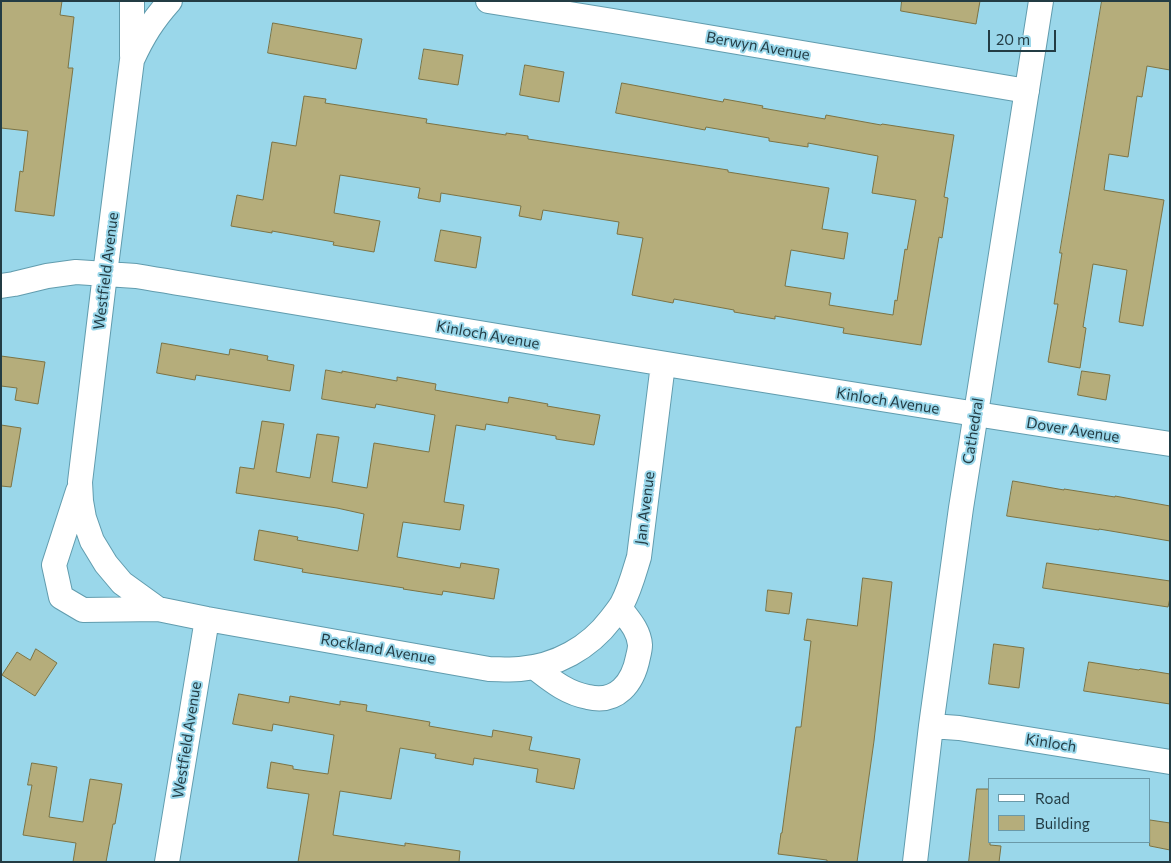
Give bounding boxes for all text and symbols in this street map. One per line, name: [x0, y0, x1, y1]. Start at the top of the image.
scale bar: [991, 20, 1058, 52]
street label: Berwyn Avenue: [705, 28, 811, 64]
text: 20 m: [996, 30, 1030, 48]
street label: Westfield Avenue: [90, 211, 122, 331]
street label: Kinloch Avenue: [435, 317, 541, 353]
street label: Kinloch Avenue: [835, 384, 941, 418]
street label: Cathedral: [959, 397, 987, 465]
street label: Dover Avenue: [1025, 414, 1121, 446]
street label: Jan Avenue: [632, 470, 658, 546]
street label: Rockland Avenue: [319, 630, 437, 668]
street label: Westfield Avenue: [169, 680, 205, 800]
street label: Kinloch: [1024, 730, 1078, 756]
legend: [988, 778, 1151, 843]
text: Road: [1035, 789, 1070, 807]
text: Building: [1035, 814, 1090, 832]

